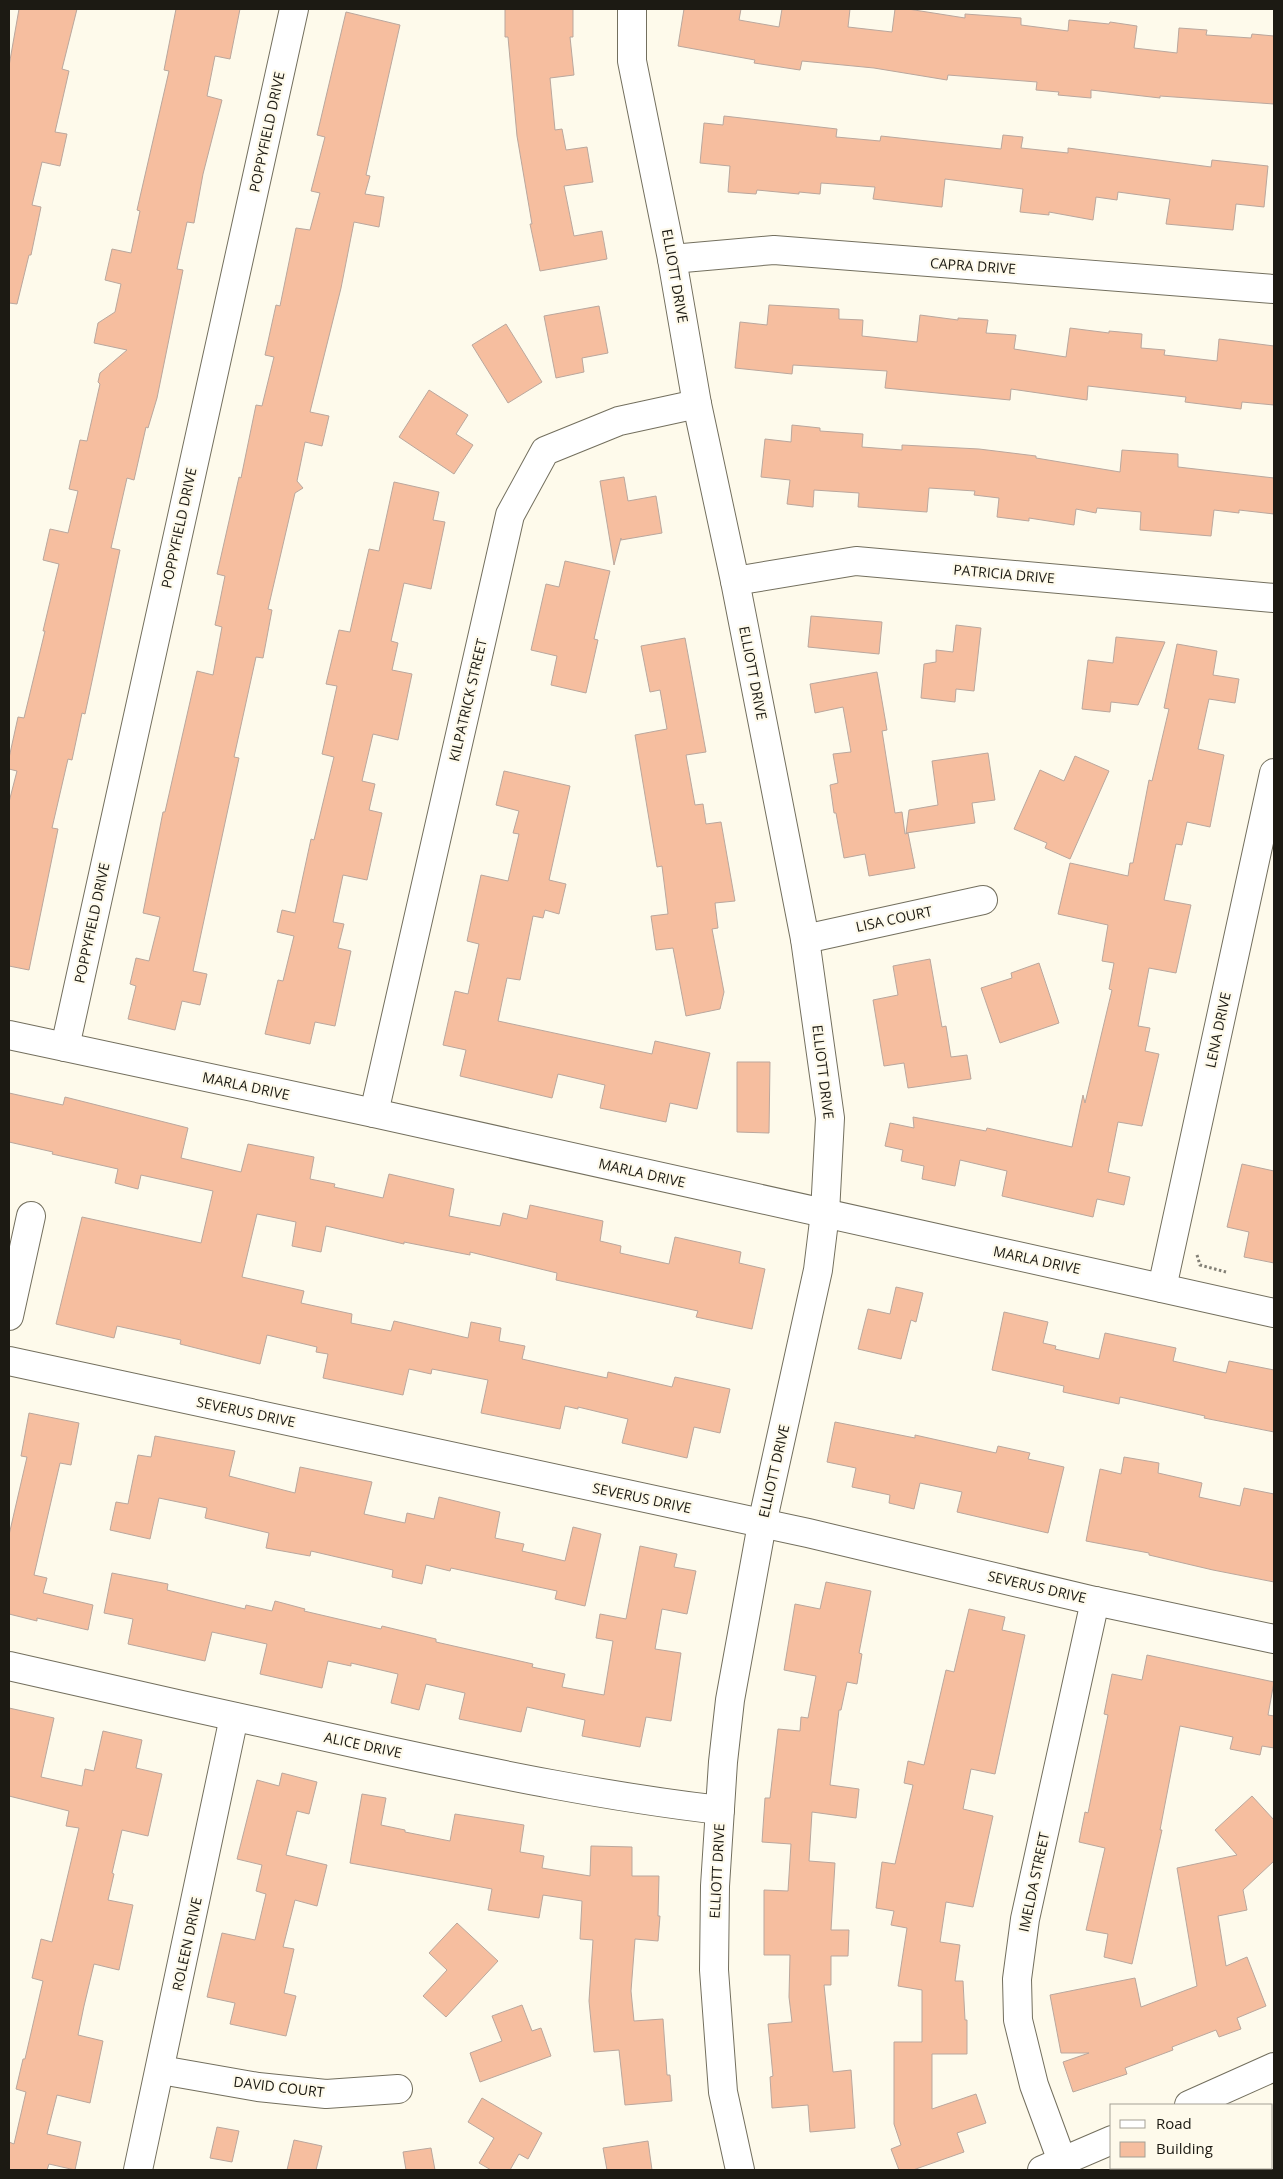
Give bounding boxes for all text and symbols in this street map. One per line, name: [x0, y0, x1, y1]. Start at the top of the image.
street label: POPPYFIELD DRIVE: [244, 70, 289, 194]
street label: ELLIOTT DRIVE: [658, 227, 693, 324]
street label: CAPRA DRIVE: [929, 253, 1017, 278]
street label: POPPYFIELD DRIVE: [156, 466, 201, 590]
street label: PATRICIA DRIVE: [953, 560, 1055, 587]
street label: ELLIOTT DRIVE: [735, 624, 772, 721]
street label: KILPATRICK STREET: [444, 636, 491, 763]
street label: POPPYFIELD DRIVE: [69, 861, 114, 985]
street label: LISA COURT: [854, 901, 934, 936]
street label: LENA DRIVE: [1200, 990, 1235, 1070]
street label: ELLIOTT DRIVE: [808, 1024, 839, 1120]
street label: MARLA DRIVE: [201, 1067, 291, 1104]
street label: MARLA DRIVE: [597, 1153, 687, 1192]
street label: MARLA DRIVE: [992, 1241, 1082, 1278]
street label: SEVERUS DRIVE: [195, 1392, 297, 1431]
street label: ELLIOTT DRIVE: [754, 1422, 793, 1519]
street label: SEVERUS DRIVE: [591, 1478, 693, 1517]
street label: SEVERUS DRIVE: [986, 1566, 1088, 1607]
street label: ALICE DRIVE: [322, 1727, 404, 1762]
street label: ELLIOTT DRIVE: [705, 1823, 728, 1919]
street label: IMELDA STREET: [1014, 1830, 1053, 1934]
street label: ROLEEN DRIVE: [167, 1895, 206, 1993]
street label: DAVID COURT: [233, 2072, 326, 2102]
legend: [1110, 2104, 1273, 2169]
text: Road: [1156, 2113, 1192, 2133]
text: Building: [1156, 2138, 1213, 2158]

